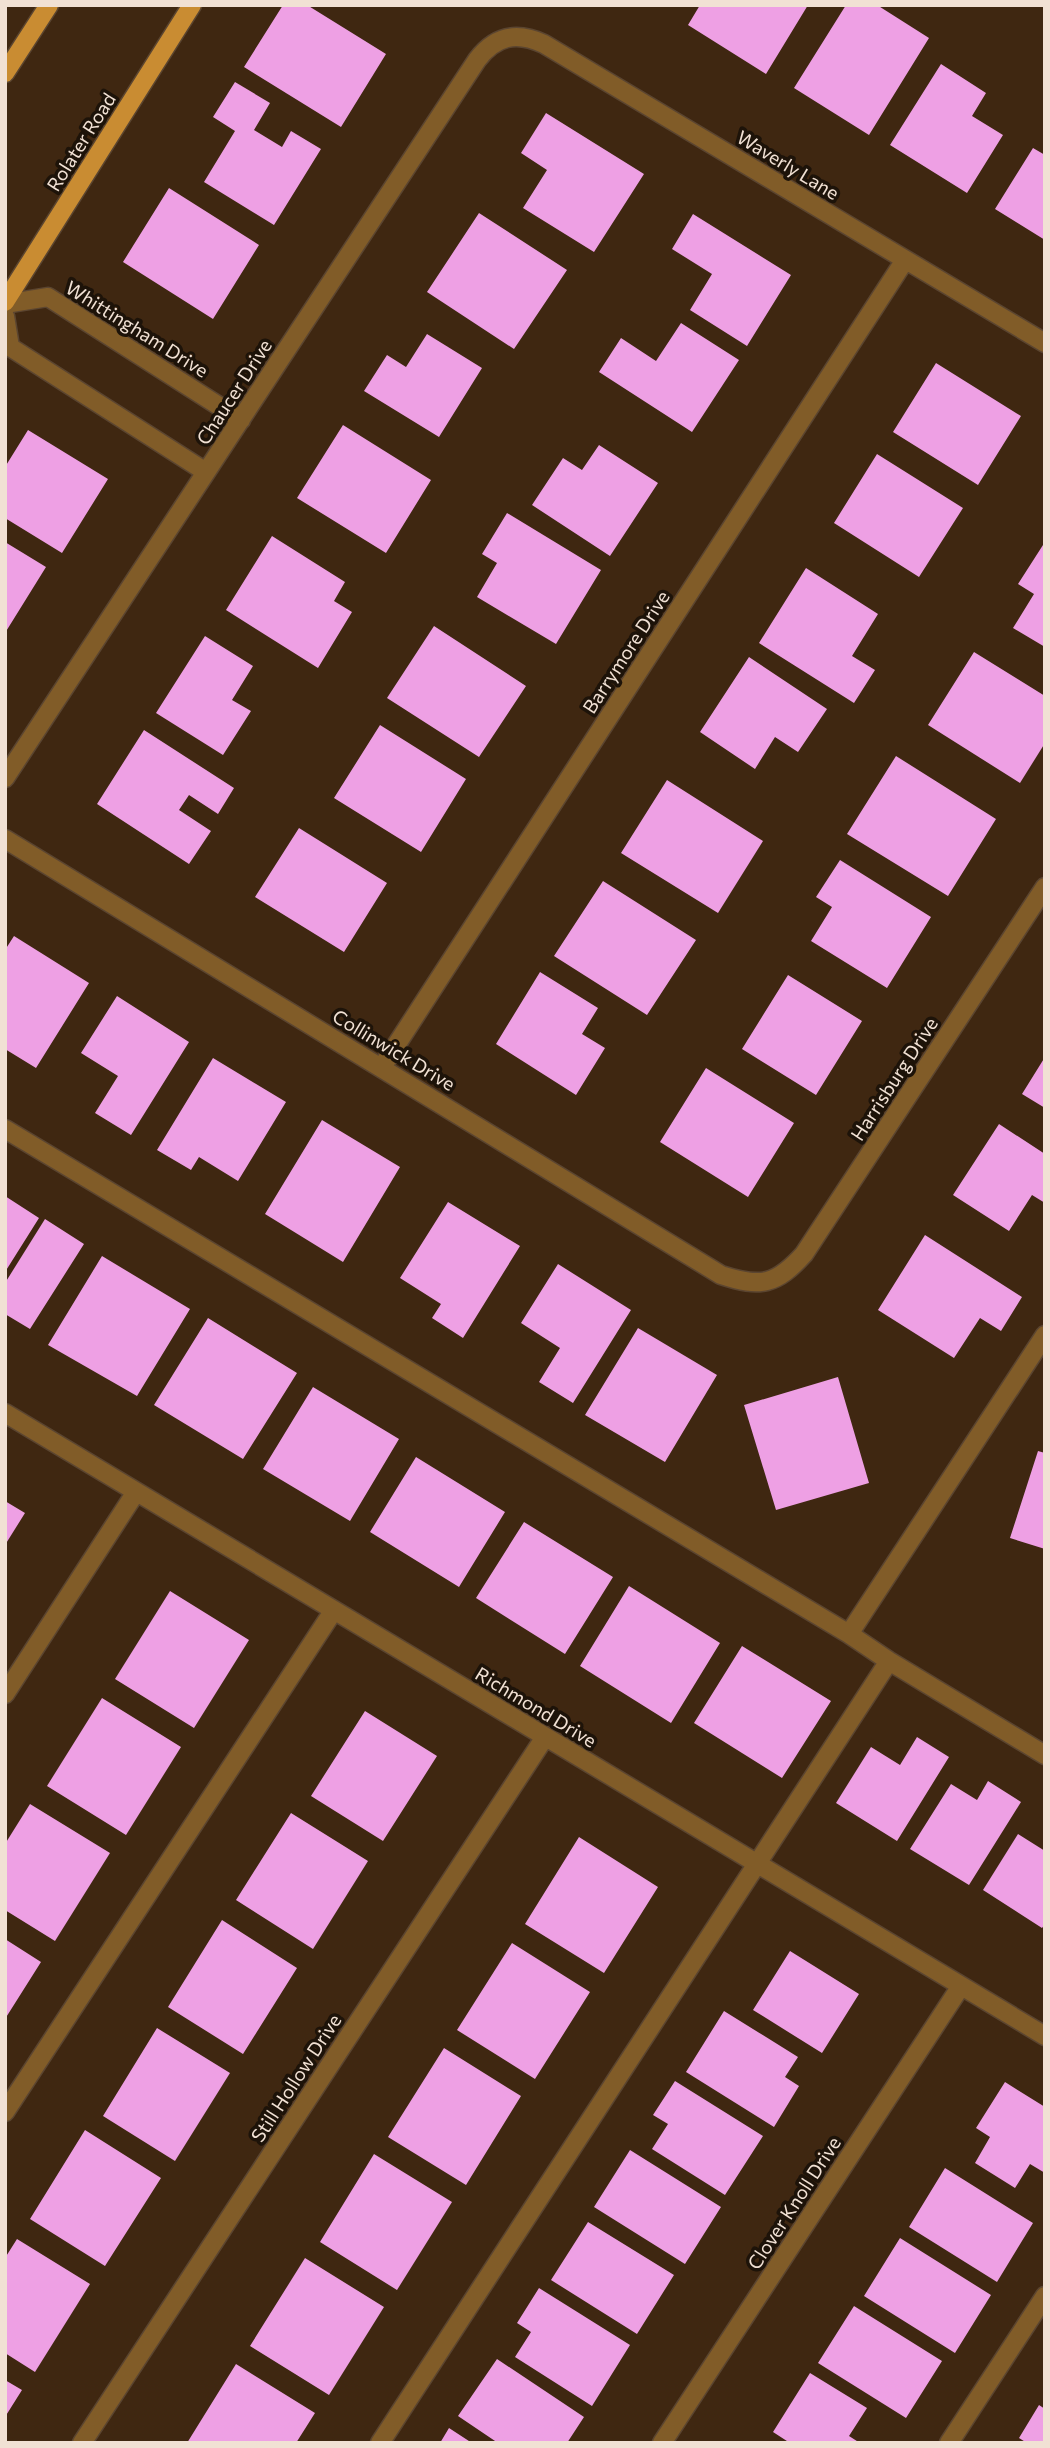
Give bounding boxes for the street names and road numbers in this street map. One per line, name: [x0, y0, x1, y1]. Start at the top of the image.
street label: Rolater Road: [41, 88, 120, 195]
street label: Waverly Lane: [733, 125, 844, 204]
street label: Whittingham Drive: [62, 275, 213, 382]
street label: Chaucer Drive: [191, 335, 276, 449]
street label: Barrymore Drive: [577, 586, 674, 718]
street label: Collinwick Drive: [329, 1004, 460, 1095]
street label: Harrisburg Drive: [845, 1013, 942, 1145]
street label: Richmond Drive: [472, 1661, 601, 1752]
street label: Still Hollow Drive: [246, 2009, 346, 2146]
street label: Clover Knoll Drive: [742, 2132, 845, 2273]

